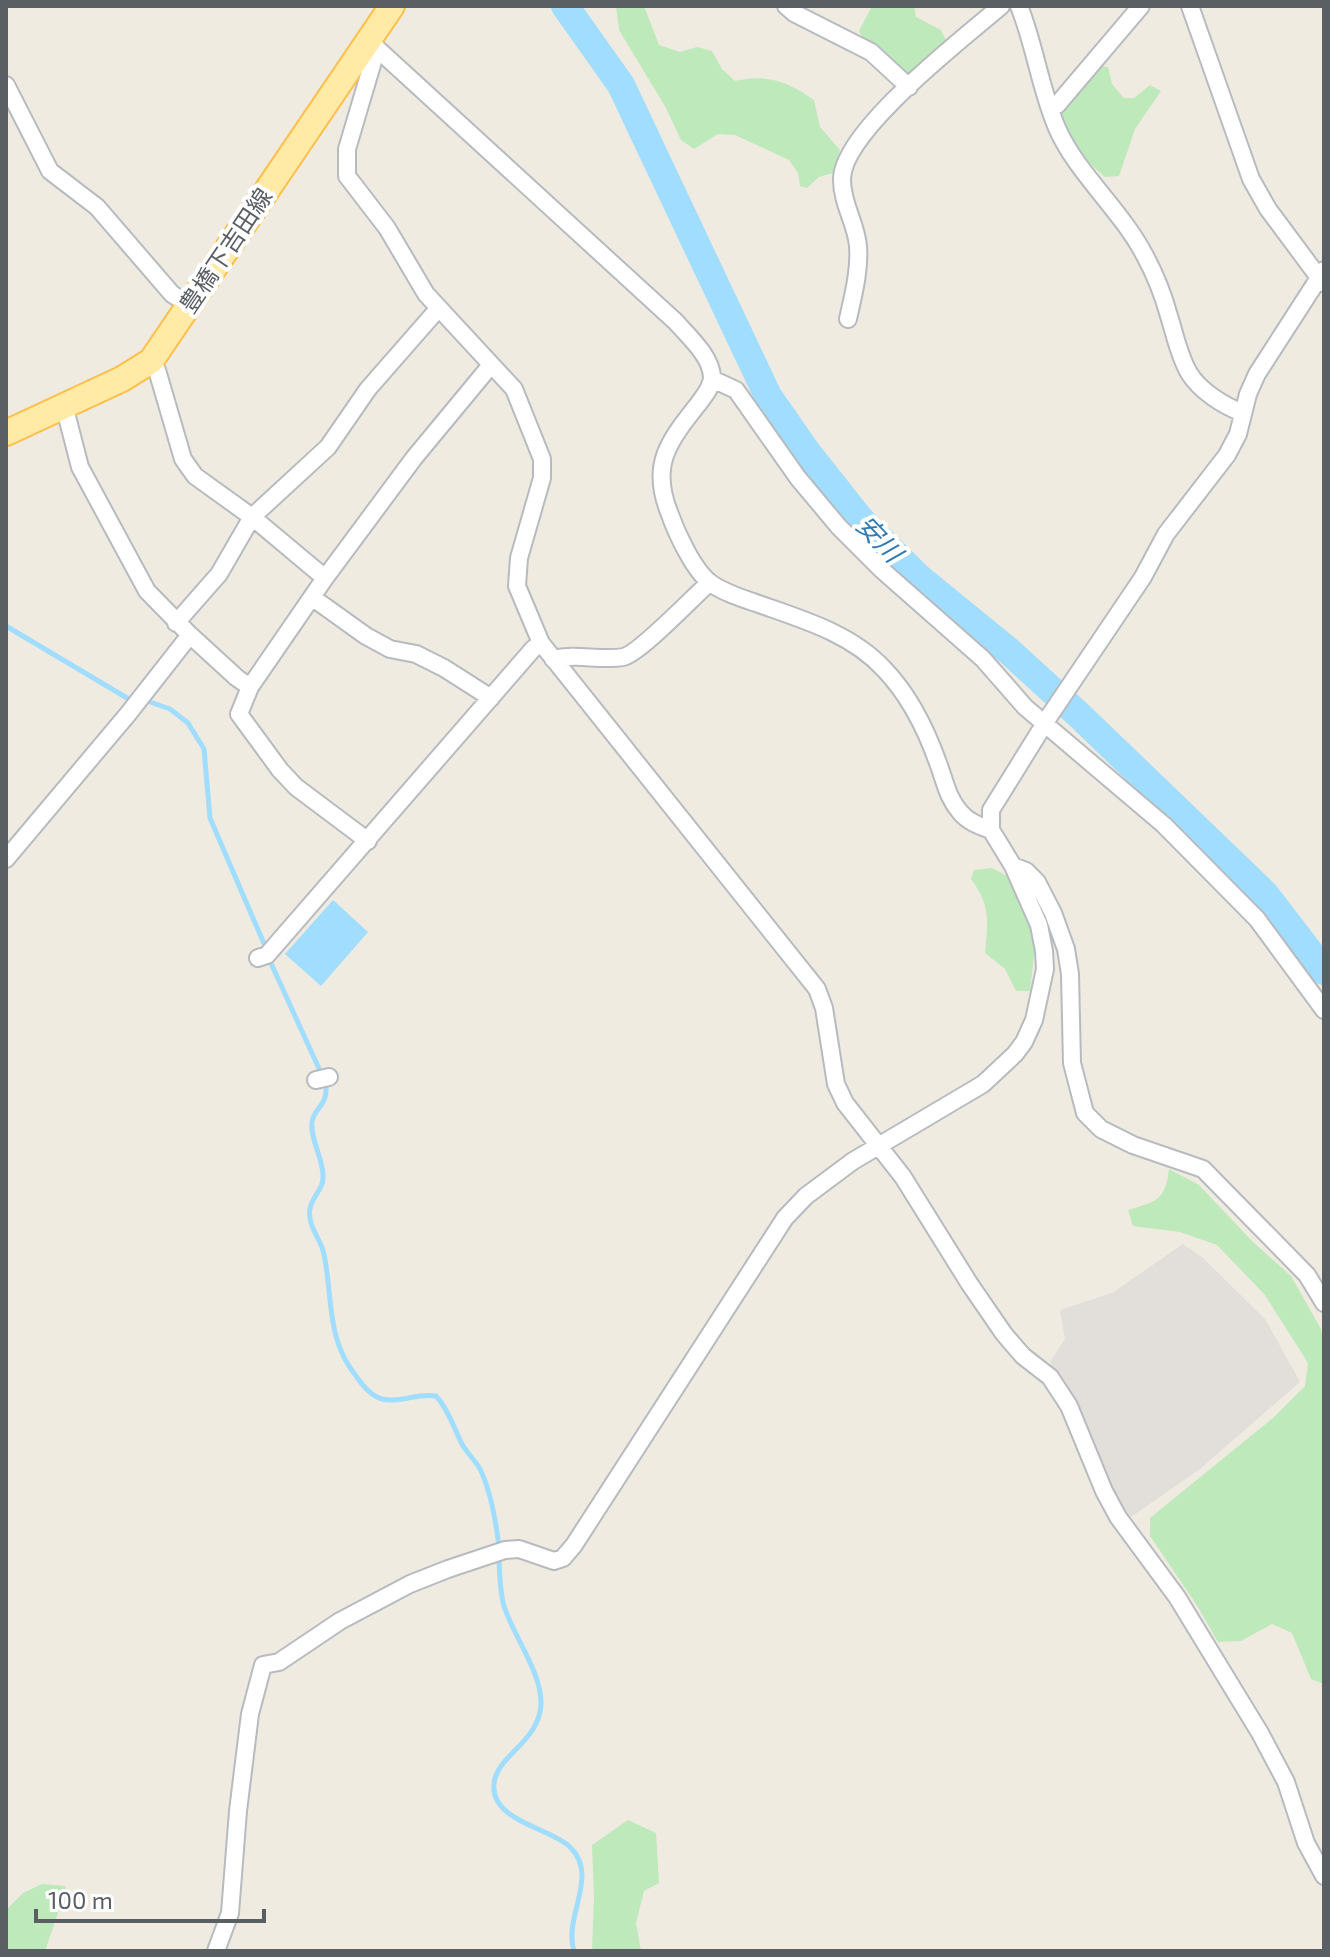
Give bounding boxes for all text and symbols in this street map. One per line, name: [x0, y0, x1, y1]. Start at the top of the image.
street label: 豊橋下吉田線: [173, 182, 277, 318]
water label: 安川: [851, 509, 911, 570]
scale bar: [36, 1873, 264, 1923]
text: 100 m: [48, 1885, 113, 1914]

